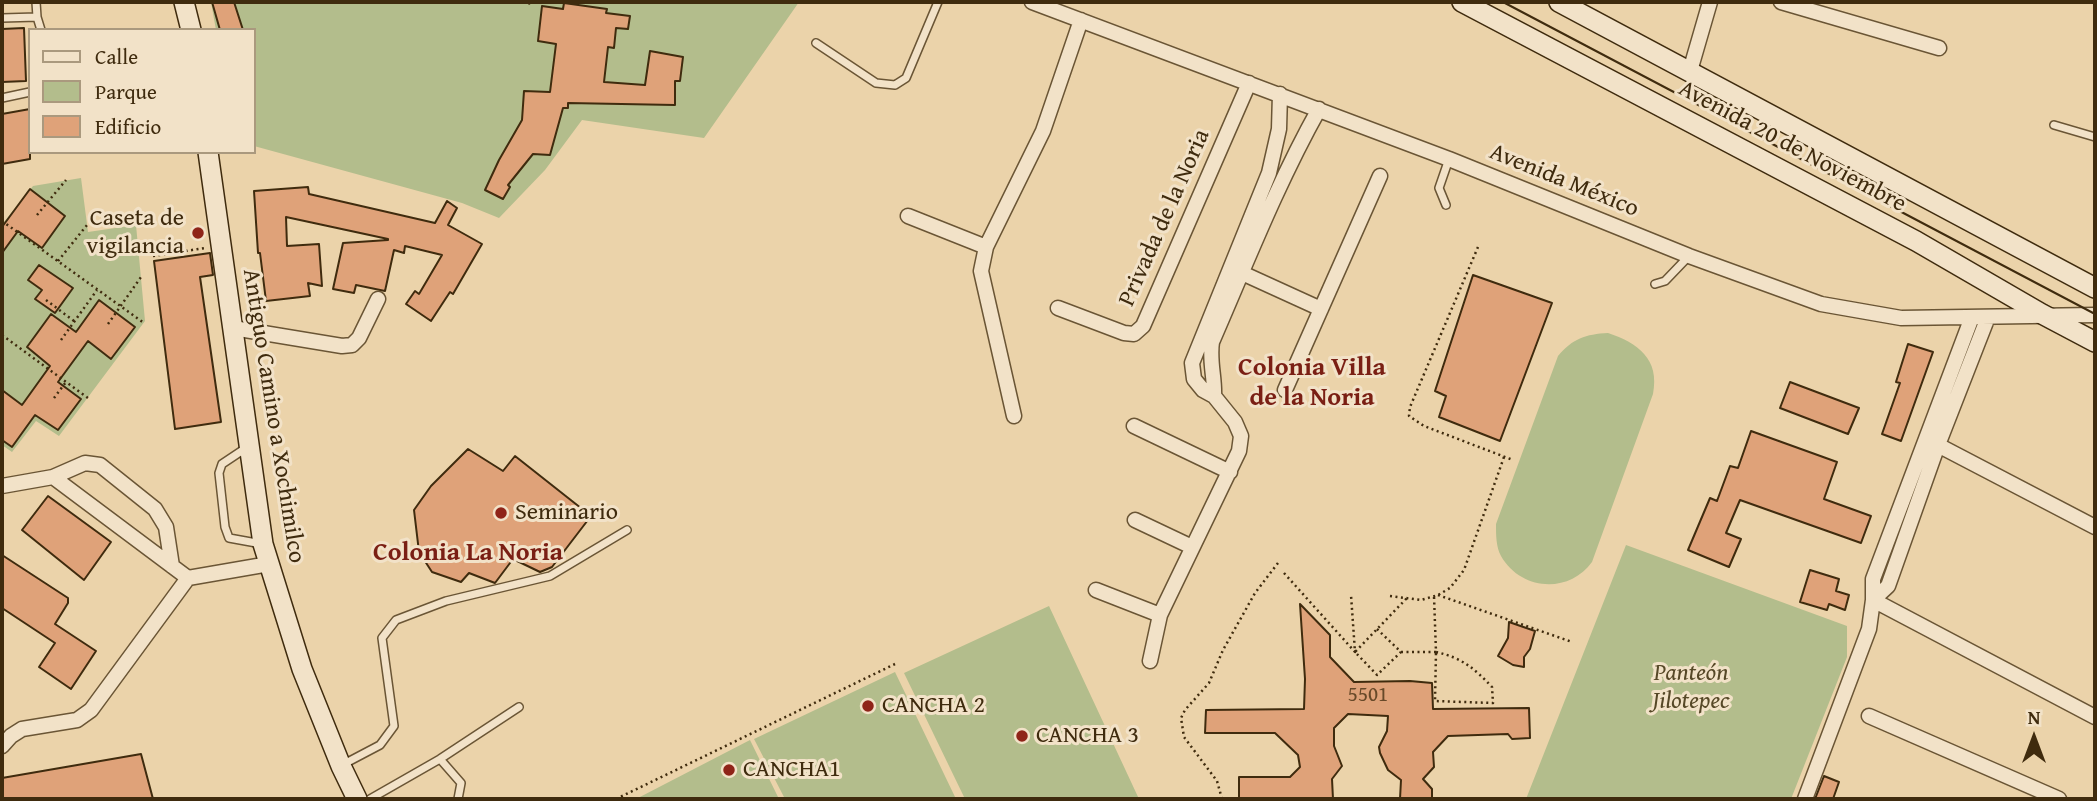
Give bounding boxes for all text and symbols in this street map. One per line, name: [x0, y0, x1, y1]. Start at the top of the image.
legend: [28, 28, 256, 154]
text: Calle: [95, 41, 138, 72]
street label: Avenida 20 de Noviembre: [1673, 75, 1911, 219]
text: Parque: [95, 76, 157, 107]
text: Edificio: [95, 111, 161, 142]
street label: Privada de la Noria: [1113, 125, 1217, 311]
street label: Avenida México: [1485, 138, 1643, 224]
place label: Caseta de vigilancia: [86, 205, 184, 261]
marker: Caseta de vigilancia: [190, 225, 206, 241]
street label: Antiguo Camino a Xochimilco: [235, 267, 311, 565]
district label: Colonia Villa de la Noria: [1238, 352, 1386, 414]
place label: Seminario: [515, 499, 618, 527]
marker: Seminario: [493, 505, 509, 521]
district label: Colonia La Noria: [373, 537, 563, 569]
park label: Panteón Jilotepec: [1652, 660, 1730, 716]
house number: 5501: [1348, 683, 1388, 709]
place label: CANCHA 2: [882, 692, 985, 720]
marker: CANCHA 2: [860, 698, 876, 714]
north arrow: [1999, 703, 2069, 773]
text: N: [2028, 703, 2040, 731]
place label: CANCHA 3: [1036, 722, 1139, 750]
marker: CANCHA 3: [1014, 728, 1030, 744]
place label: CANCHA1: [743, 756, 841, 784]
marker: CANCHA1: [721, 762, 737, 778]

